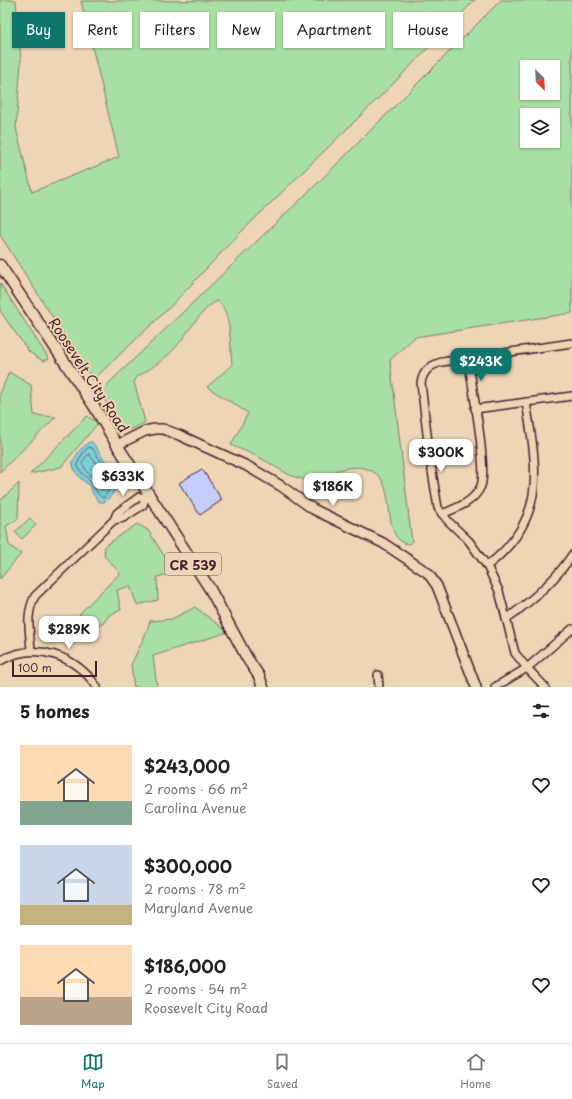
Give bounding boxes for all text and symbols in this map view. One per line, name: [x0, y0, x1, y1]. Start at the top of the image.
chip: Buy: [12, 12, 65, 48]
chip: Rent: [73, 12, 132, 48]
chip: Filters: [140, 12, 209, 48]
chip: New: [217, 12, 275, 48]
chip: Apartment: [283, 12, 385, 48]
chip: House: [393, 12, 463, 48]
north arrow: [520, 60, 560, 100]
map controls: [520, 60, 560, 148]
button: layers: [520, 108, 560, 148]
street label: Roosevelt City Road: [44, 313, 134, 437]
pin: $243K: [453, 348, 509, 382]
text: $243K: [459, 351, 503, 370]
pin: $300K: [413, 439, 469, 473]
text: $300K: [418, 442, 464, 461]
pin: $633K: [95, 463, 151, 497]
text: $633K: [101, 466, 145, 485]
pin: $186K: [305, 473, 361, 507]
text: $186K: [313, 476, 353, 495]
road number: CR 539: [165, 553, 221, 575]
pin: $289K: [41, 616, 97, 650]
text: $289K: [48, 619, 90, 638]
scale bar: [12, 659, 97, 678]
text: 100 m: [18, 659, 52, 676]
text: 5 homes: [20, 698, 90, 724]
icon: filters: [530, 700, 552, 722]
text: $243,000: [144, 753, 230, 779]
icon: home: [52, 761, 100, 809]
icon: heart: [530, 774, 552, 796]
text: 2 rooms · 66 m²: [144, 779, 248, 798]
text: Carolina Avenue: [144, 798, 246, 817]
text: $300,000: [144, 853, 232, 879]
icon: home: [52, 861, 100, 909]
icon: heart: [530, 874, 552, 896]
text: 2 rooms · 78 m²: [144, 879, 246, 898]
text: Maryland Avenue: [144, 898, 253, 917]
text: $186,000: [144, 953, 226, 979]
icon: home: [52, 961, 100, 1009]
icon: heart: [530, 974, 552, 996]
text: 2 rooms · 54 m²: [144, 979, 247, 998]
text: Roosevelt City Road: [144, 998, 268, 1017]
tab: Map: [81, 1051, 105, 1092]
tab: Saved: [267, 1051, 298, 1092]
tab: Home: [460, 1051, 491, 1092]

